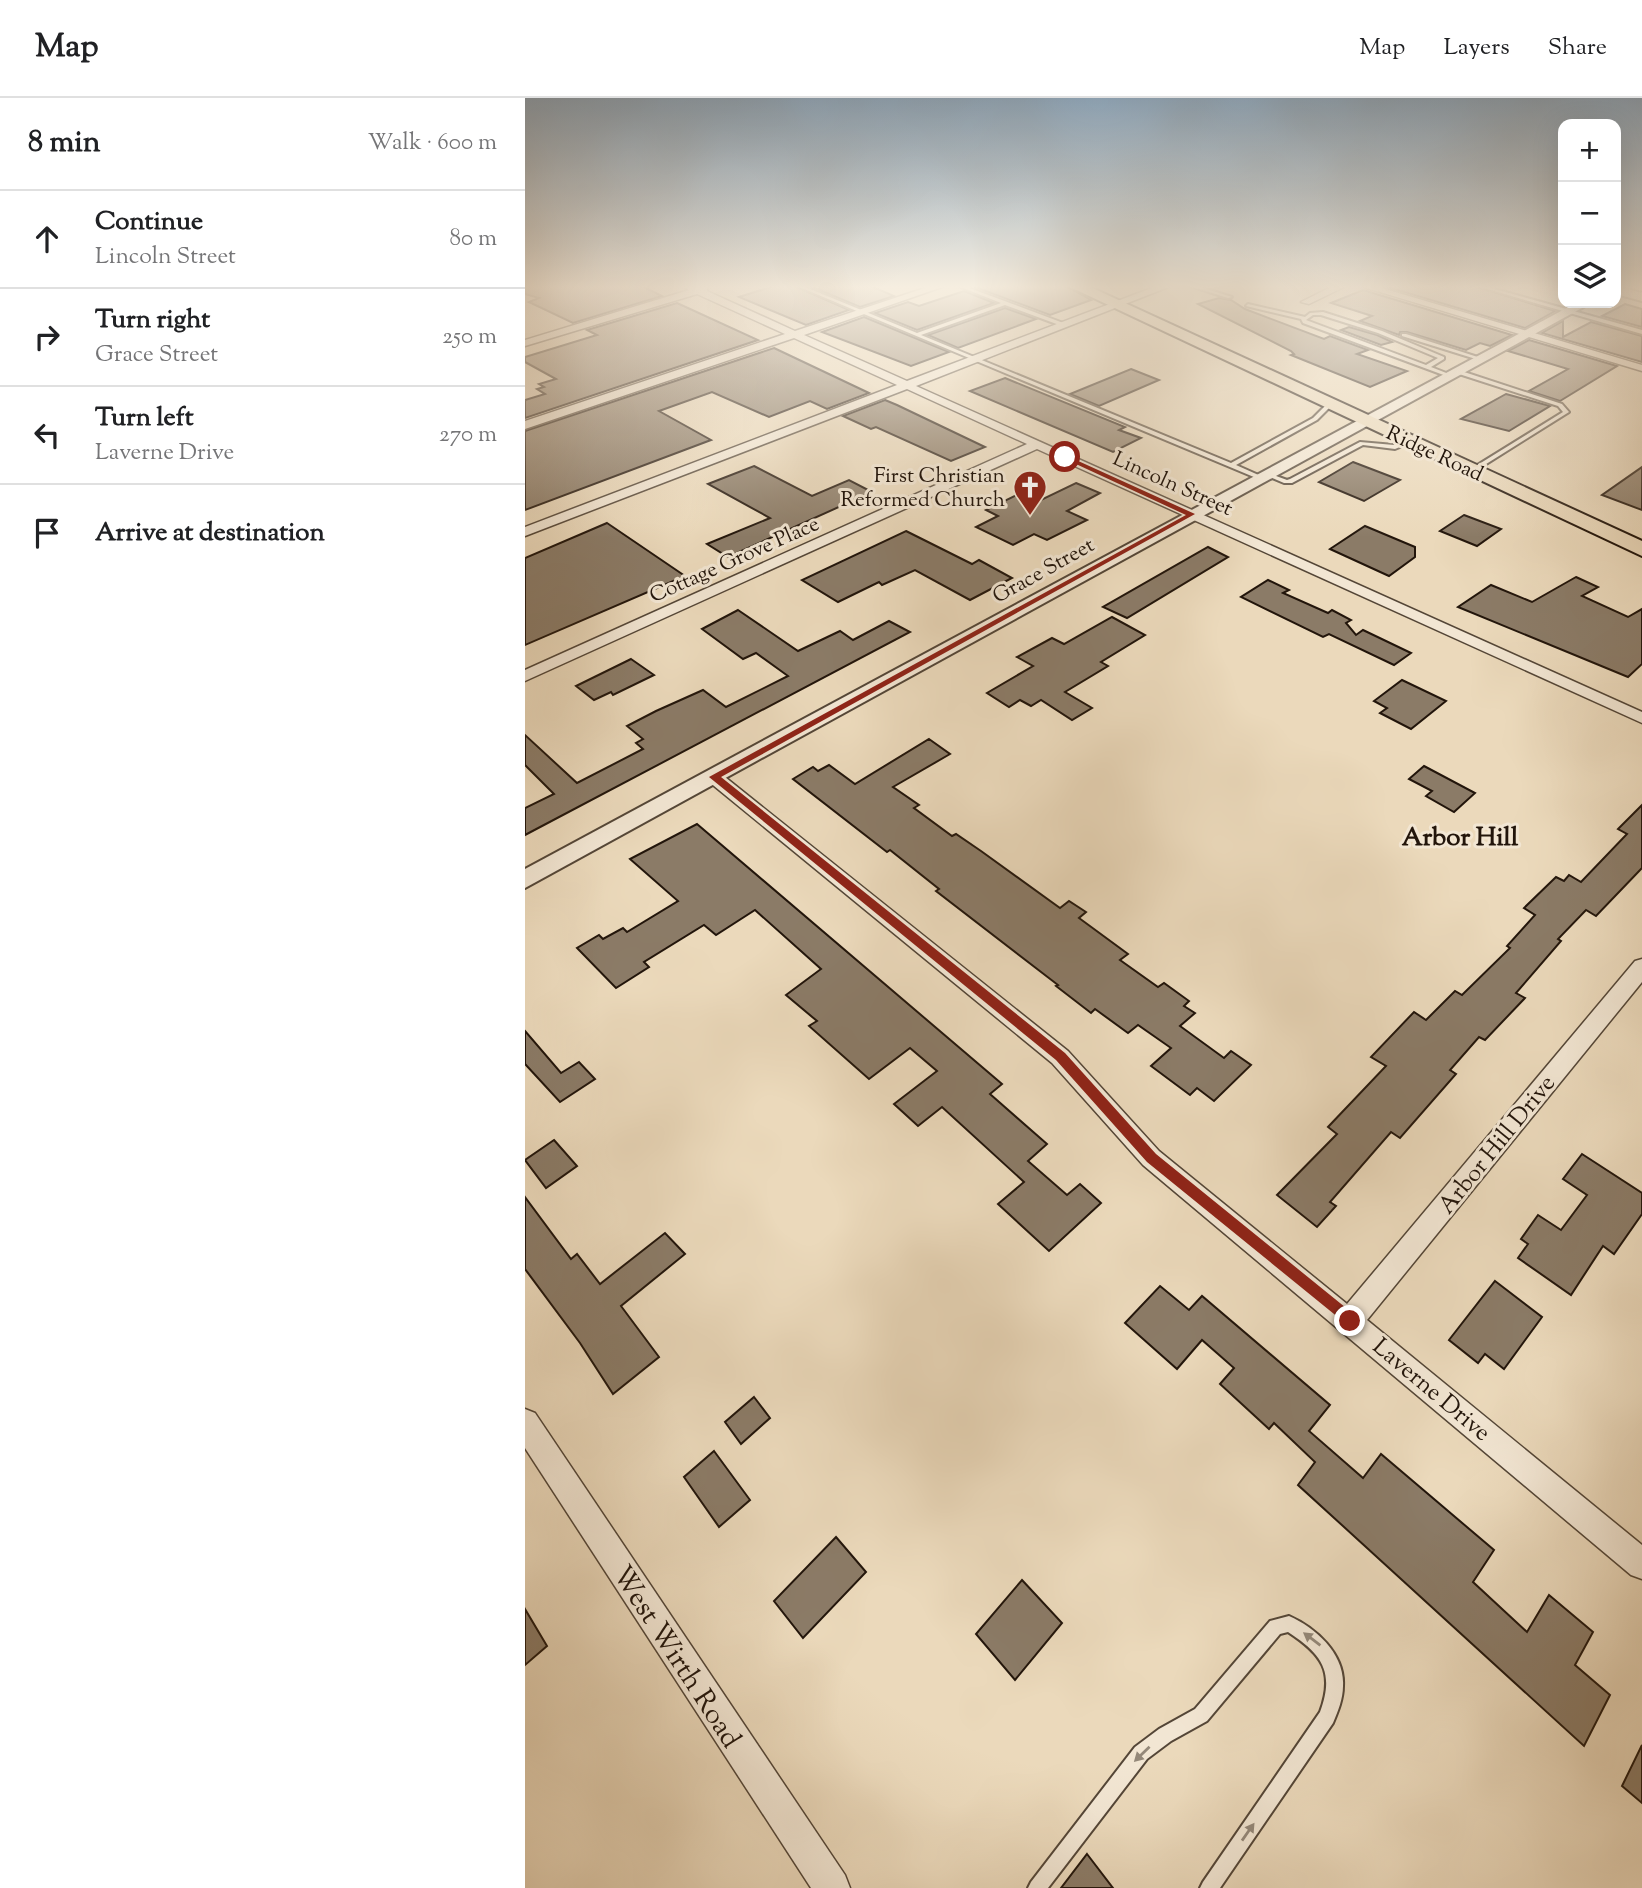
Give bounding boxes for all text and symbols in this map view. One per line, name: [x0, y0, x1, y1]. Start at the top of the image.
text: Map: [35, 24, 99, 72]
text: Map: [1359, 31, 1405, 65]
text: Layers: [1443, 31, 1510, 65]
text: Share: [1548, 31, 1607, 65]
map controls: [1558, 119, 1621, 308]
button: +: [1558, 119, 1621, 182]
text: 8 min: [28, 122, 100, 165]
text: Walk · 600 m: [368, 127, 497, 160]
button: −: [1558, 182, 1621, 245]
text: Continue: [95, 204, 203, 241]
icon: ahead: [28, 220, 66, 258]
text: 80 m: [449, 223, 497, 256]
text: Lincoln Street: [95, 241, 236, 274]
button: layers: [1558, 245, 1621, 308]
text: Turn right: [95, 302, 210, 339]
icon: right: [28, 318, 66, 356]
text: 250 m: [442, 321, 497, 354]
text: Grace Street: [95, 339, 218, 372]
text: Turn left: [95, 400, 194, 437]
icon: left: [28, 416, 66, 454]
text: 270 m: [439, 419, 497, 452]
street label: Ridge Road: [1381, 419, 1488, 490]
text: Laverne Drive: [95, 437, 234, 470]
route start: [1049, 441, 1080, 472]
street label: Lincoln Street: [1107, 445, 1237, 525]
place label: First Christian Reformed Church: [841, 462, 1005, 516]
church icon: First Christian Reformed Church: [1011, 468, 1049, 517]
street label: Cottage Grove Place: [645, 510, 824, 612]
icon: arrive: [28, 514, 66, 552]
text: Arrive at destination: [95, 515, 325, 552]
street label: Grace Street: [988, 531, 1100, 612]
district label: Arbor Hill: [1402, 820, 1519, 857]
street label: Arbor Hill Drive: [1431, 1068, 1564, 1222]
route end: [1334, 1305, 1365, 1336]
street label: Laverne Drive: [1364, 1331, 1497, 1450]
street label: West Wirth Road: [601, 1558, 750, 1757]
one-way arrow: [1303, 1632, 1321, 1647]
one-way arrow: [1134, 1746, 1151, 1763]
one-way arrow: [1241, 1823, 1255, 1841]

